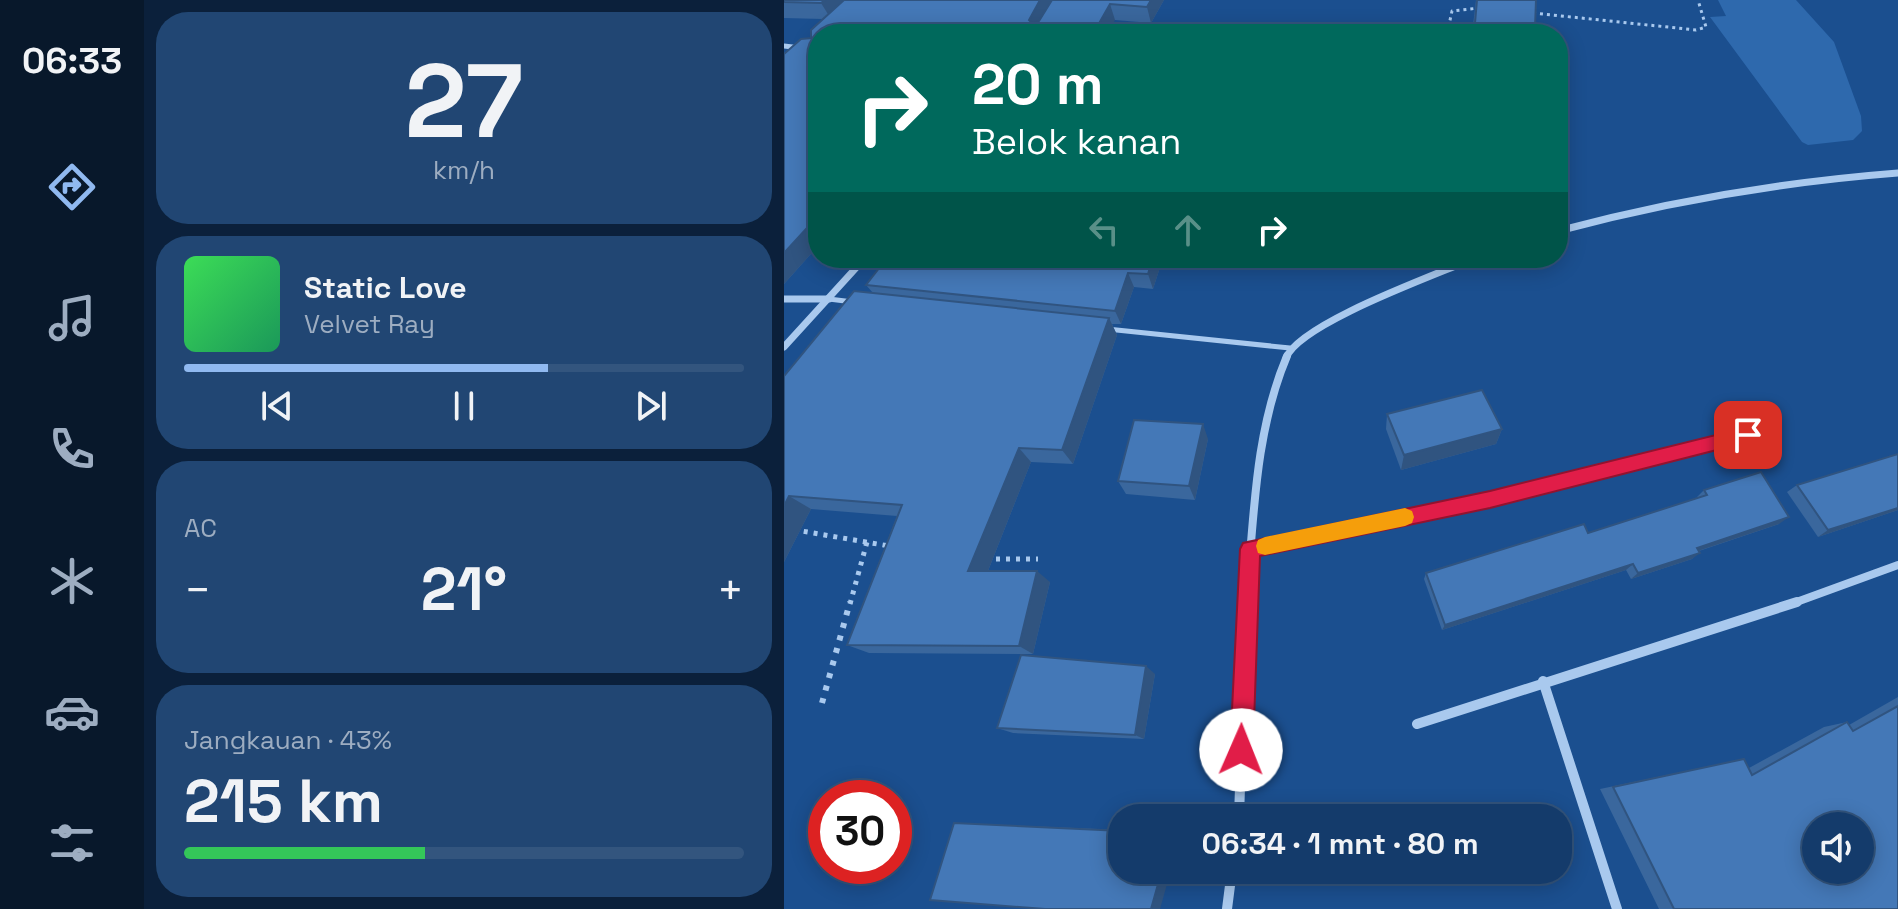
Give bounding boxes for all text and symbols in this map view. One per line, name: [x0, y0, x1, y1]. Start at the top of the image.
text: 27: [405, 35, 523, 167]
text: 06:33: [22, 38, 122, 84]
text: 20 m: [972, 49, 1104, 120]
icon: right: [840, 56, 944, 160]
text: Belok kanan: [972, 119, 1181, 165]
text: km/h: [433, 153, 495, 187]
icon: directions: [44, 159, 100, 215]
icon: left: [1082, 208, 1126, 252]
icon: ahead: [1166, 208, 1210, 252]
icon: right: [1250, 208, 1294, 252]
text: Static Love: [304, 268, 467, 307]
icon: music: [44, 290, 100, 346]
text: Velvet Ray: [304, 307, 435, 341]
icon: previous: [255, 384, 299, 428]
icon: pause: [442, 384, 486, 428]
icon: next: [629, 384, 673, 428]
pin: [1714, 401, 1782, 469]
icon: arrive: [1726, 413, 1770, 457]
icon: phone: [44, 421, 100, 477]
text: AC: [184, 511, 217, 545]
text: 21°: [421, 551, 507, 628]
icon: climate: [44, 553, 100, 609]
text: −: [184, 562, 211, 618]
text: +: [717, 562, 744, 618]
icon: car: [44, 684, 100, 740]
position arrow: [1199, 708, 1283, 792]
text: Jangkauan · 43%: [184, 723, 392, 757]
text: 215 km: [184, 763, 383, 840]
speed limit sign: 30: [808, 780, 912, 884]
map controls: [1802, 812, 1874, 884]
button: sound: [1802, 812, 1874, 884]
icon: filters: [44, 815, 100, 871]
text: 06:34 · 1 mnt · 80 m: [1201, 824, 1479, 863]

